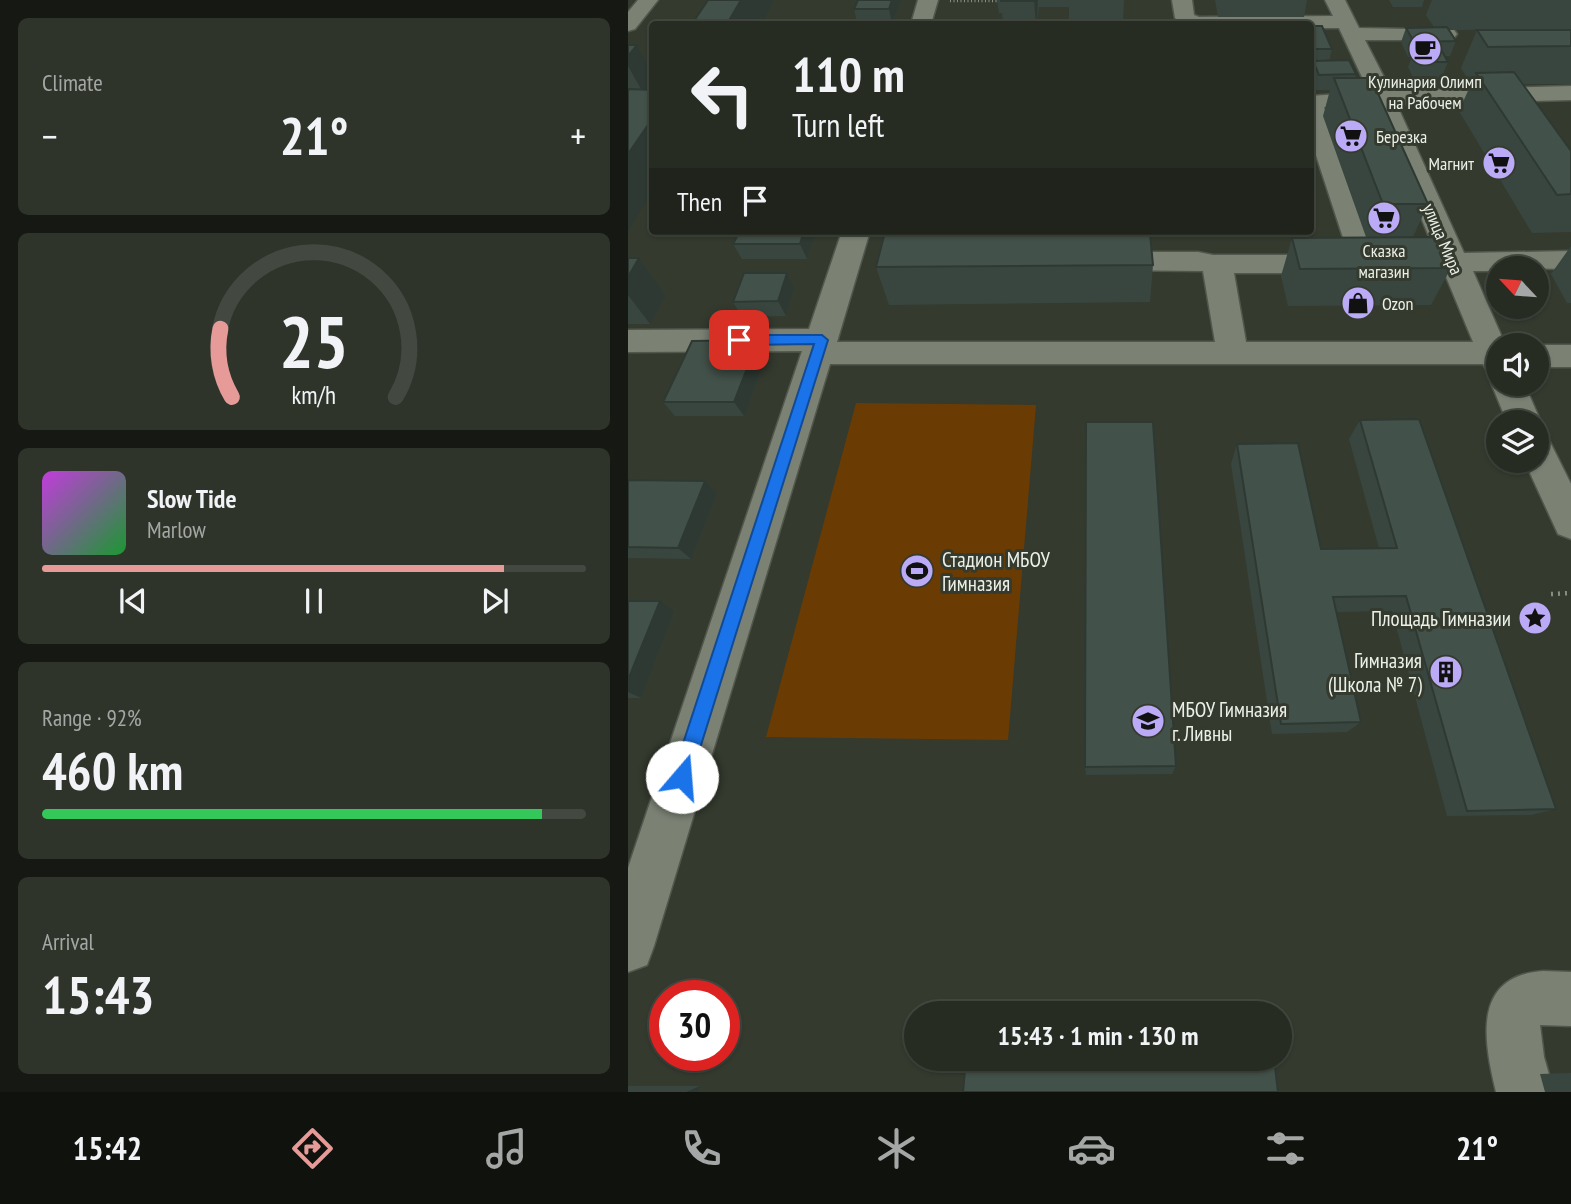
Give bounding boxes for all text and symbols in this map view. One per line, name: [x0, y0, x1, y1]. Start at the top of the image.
cafe icon: Кулинария Олимп на Рабочем: [1406, 30, 1444, 68]
text: 110 m: [792, 42, 905, 106]
icon: left: [677, 49, 768, 140]
text: Climate: [42, 68, 103, 97]
place label: Кулинария Олимп на Рабочем: [1368, 70, 1482, 114]
text: 21°: [280, 102, 348, 169]
text: Turn left: [792, 104, 884, 146]
text: −: [42, 111, 58, 160]
text: +: [570, 111, 586, 160]
supermarket icon: Березка: [1332, 117, 1370, 155]
place label: Березка: [1376, 125, 1427, 148]
supermarket icon: Магнит: [1480, 144, 1518, 182]
place label: Магнит: [1429, 152, 1474, 175]
icon: arrive: [736, 182, 774, 220]
text: Then: [677, 185, 722, 218]
supermarket icon: Сказка магазин: [1365, 199, 1403, 237]
street label: улица Мира: [1418, 200, 1468, 278]
place label: Сказка магазин: [1358, 239, 1410, 283]
north arrow: [1486, 256, 1548, 318]
map controls: [1486, 256, 1549, 473]
shop icon: Ozon: [1339, 284, 1377, 322]
place label: Ozon: [1382, 292, 1414, 315]
text: 25: [279, 294, 349, 388]
pin: [709, 310, 769, 370]
icon: arrive: [720, 321, 758, 359]
button: sound: [1486, 333, 1549, 396]
text: km/h: [292, 379, 336, 411]
button: layers: [1486, 410, 1549, 473]
text: Slow Tide: [147, 482, 237, 515]
text: Marlow: [147, 515, 206, 544]
place label: Стадион МБОУ Гимназия: [942, 546, 1051, 597]
sports icon: Стадион МБОУ Гимназия: [898, 552, 936, 590]
icon: previous: [114, 582, 152, 620]
icon: pause: [295, 582, 333, 620]
icon: next: [476, 582, 514, 620]
place icon: Площадь Гимназии: [1516, 599, 1554, 637]
place label: Площадь Гимназии: [1371, 605, 1511, 632]
place label: Гимназия (Школа № 7): [1328, 647, 1422, 698]
building icon: Гимназия (Школа № 7): [1427, 653, 1465, 691]
place label: МБОУ Гимназия г. Ливны: [1172, 696, 1287, 747]
school or university icon: МБОУ Гимназия г. Ливны: [1129, 702, 1167, 740]
text: Range · 92%: [42, 703, 142, 732]
text: 460 km: [42, 737, 183, 804]
position arrow: [645, 740, 719, 814]
text: Arrival: [42, 927, 94, 956]
text: 15:43: [42, 961, 154, 1028]
speed limit sign: 30: [649, 980, 740, 1071]
text: 15:43 · 1 min · 130 m: [998, 1019, 1198, 1052]
icon: directions: [288, 1124, 337, 1173]
icon: music: [482, 1124, 531, 1173]
icon: phone: [677, 1124, 726, 1173]
icon: climate: [872, 1124, 921, 1173]
icon: car: [1067, 1124, 1116, 1173]
icon: filters: [1261, 1124, 1310, 1173]
text: 15:42: [73, 1127, 142, 1169]
text: 21°: [1456, 1127, 1498, 1169]

